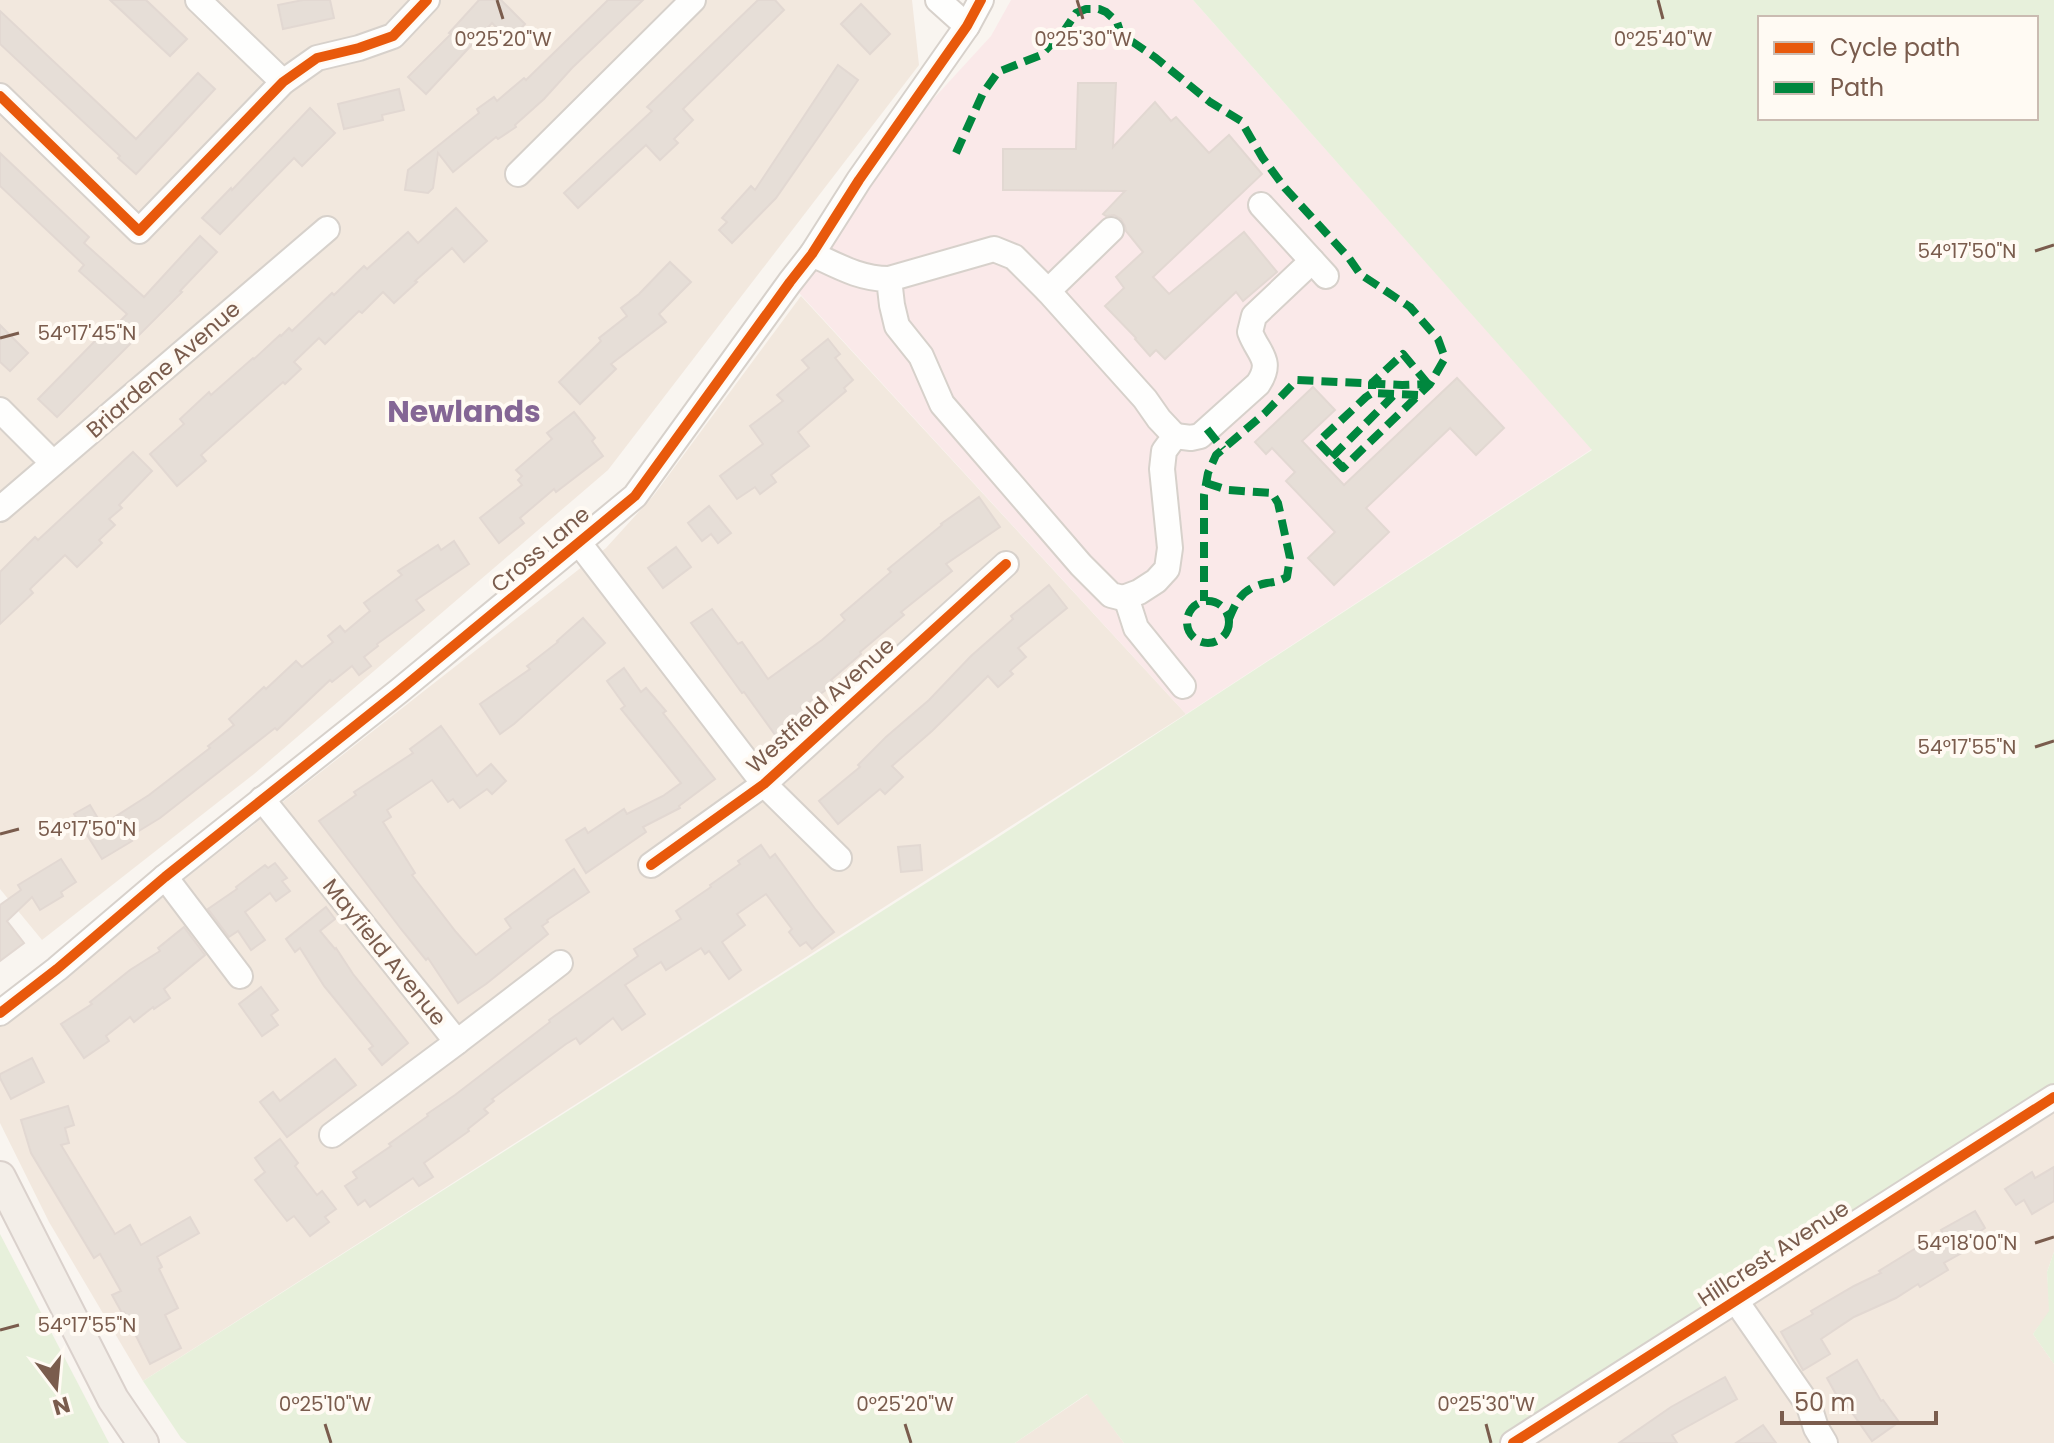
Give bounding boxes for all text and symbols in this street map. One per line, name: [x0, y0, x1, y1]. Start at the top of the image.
legend: [1758, 16, 2038, 120]
text: 0°25'20"W: [454, 25, 552, 53]
text: 0°25'30"W: [1034, 25, 1132, 53]
text: 0°25'40"W: [1614, 25, 1713, 53]
text: Cycle path: [1830, 31, 1960, 64]
text: Path: [1830, 71, 1884, 104]
text: 54°17'50"N: [1918, 237, 2016, 265]
street label: Briardene Avenue: [80, 294, 247, 445]
text: 54°17'45"N: [38, 319, 136, 347]
district label: Newlands: [387, 390, 541, 433]
street label: Cross Lane: [484, 499, 596, 600]
street label: Westfield Avenue: [739, 630, 901, 780]
text: 54°17'55"N: [1918, 733, 2016, 761]
text: 54°17'50"N: [38, 815, 136, 843]
street label: Mayfield Avenue: [316, 872, 454, 1033]
street label: Hillcrest Avenue: [1692, 1193, 1855, 1314]
text: 54°18'00"N: [1917, 1229, 2017, 1257]
text: 54°17'55"N: [38, 1311, 136, 1339]
north arrow: [16, 1347, 96, 1427]
scale bar: [1782, 1375, 1936, 1425]
text: 50 m: [1794, 1386, 1855, 1419]
text: N: [49, 1389, 74, 1423]
text: 0°25'10"W: [279, 1390, 372, 1418]
text: 0°25'20"W: [856, 1390, 954, 1418]
text: 0°25'30"W: [1437, 1390, 1535, 1418]

